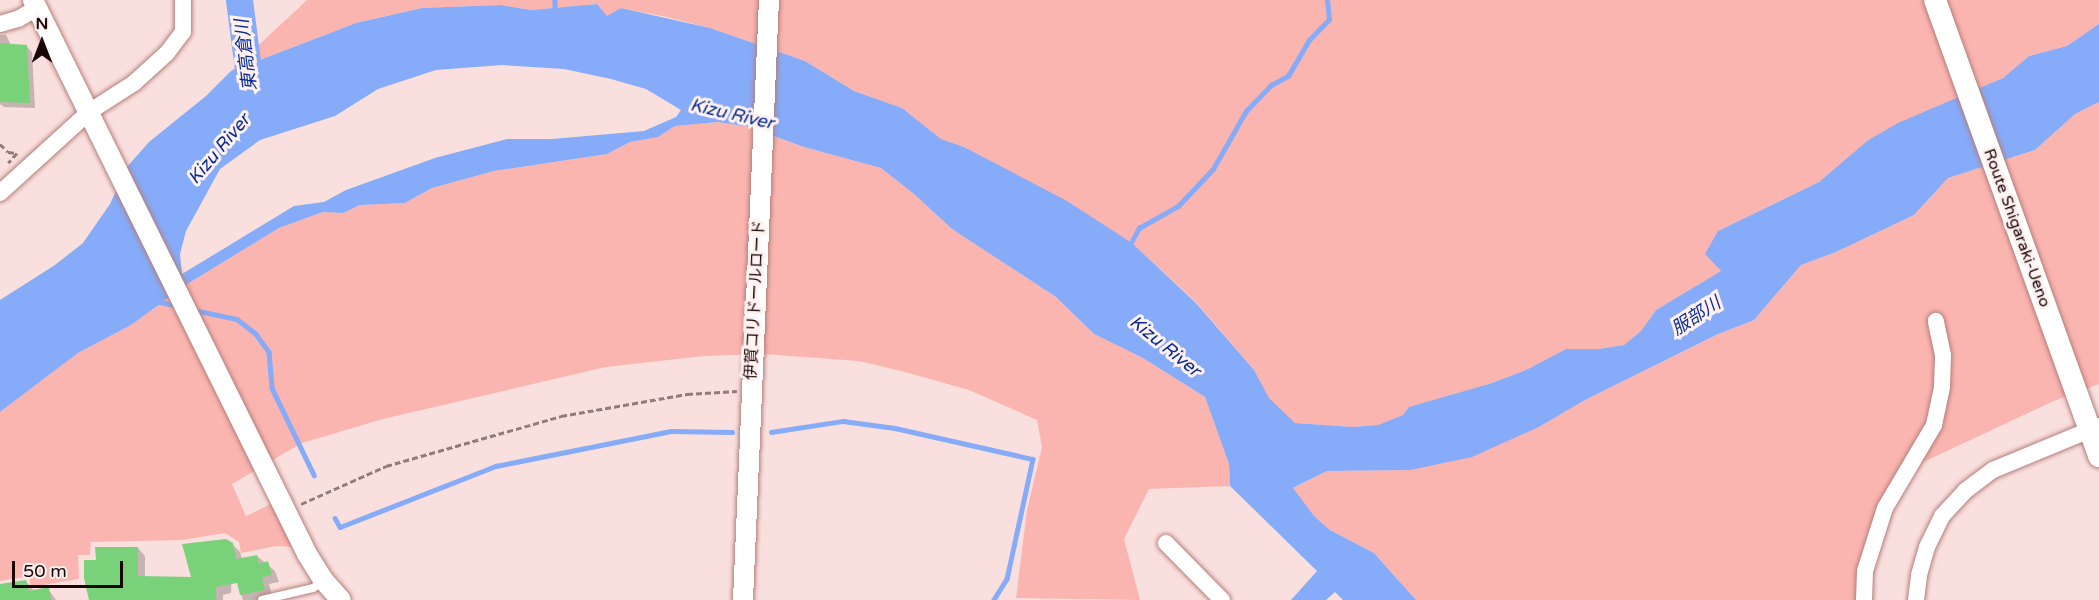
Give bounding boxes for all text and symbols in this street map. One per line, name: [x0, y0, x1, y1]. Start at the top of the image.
north arrow: [12, 12, 72, 72]
text: N: [36, 14, 48, 34]
water label: 東高倉川: [231, 18, 261, 92]
water label: Kizu River: [688, 94, 776, 134]
water label: Kizu River: [183, 110, 255, 188]
street label: Route Shigaraki-Ueno: [1979, 146, 2055, 310]
street label: 伊賀コリドールロード: [741, 220, 769, 380]
water label: 服部川: [1667, 292, 1725, 340]
water label: Kizu River: [1125, 311, 1205, 381]
scale bar: [15, 549, 126, 587]
text: 50 m: [23, 560, 67, 582]

